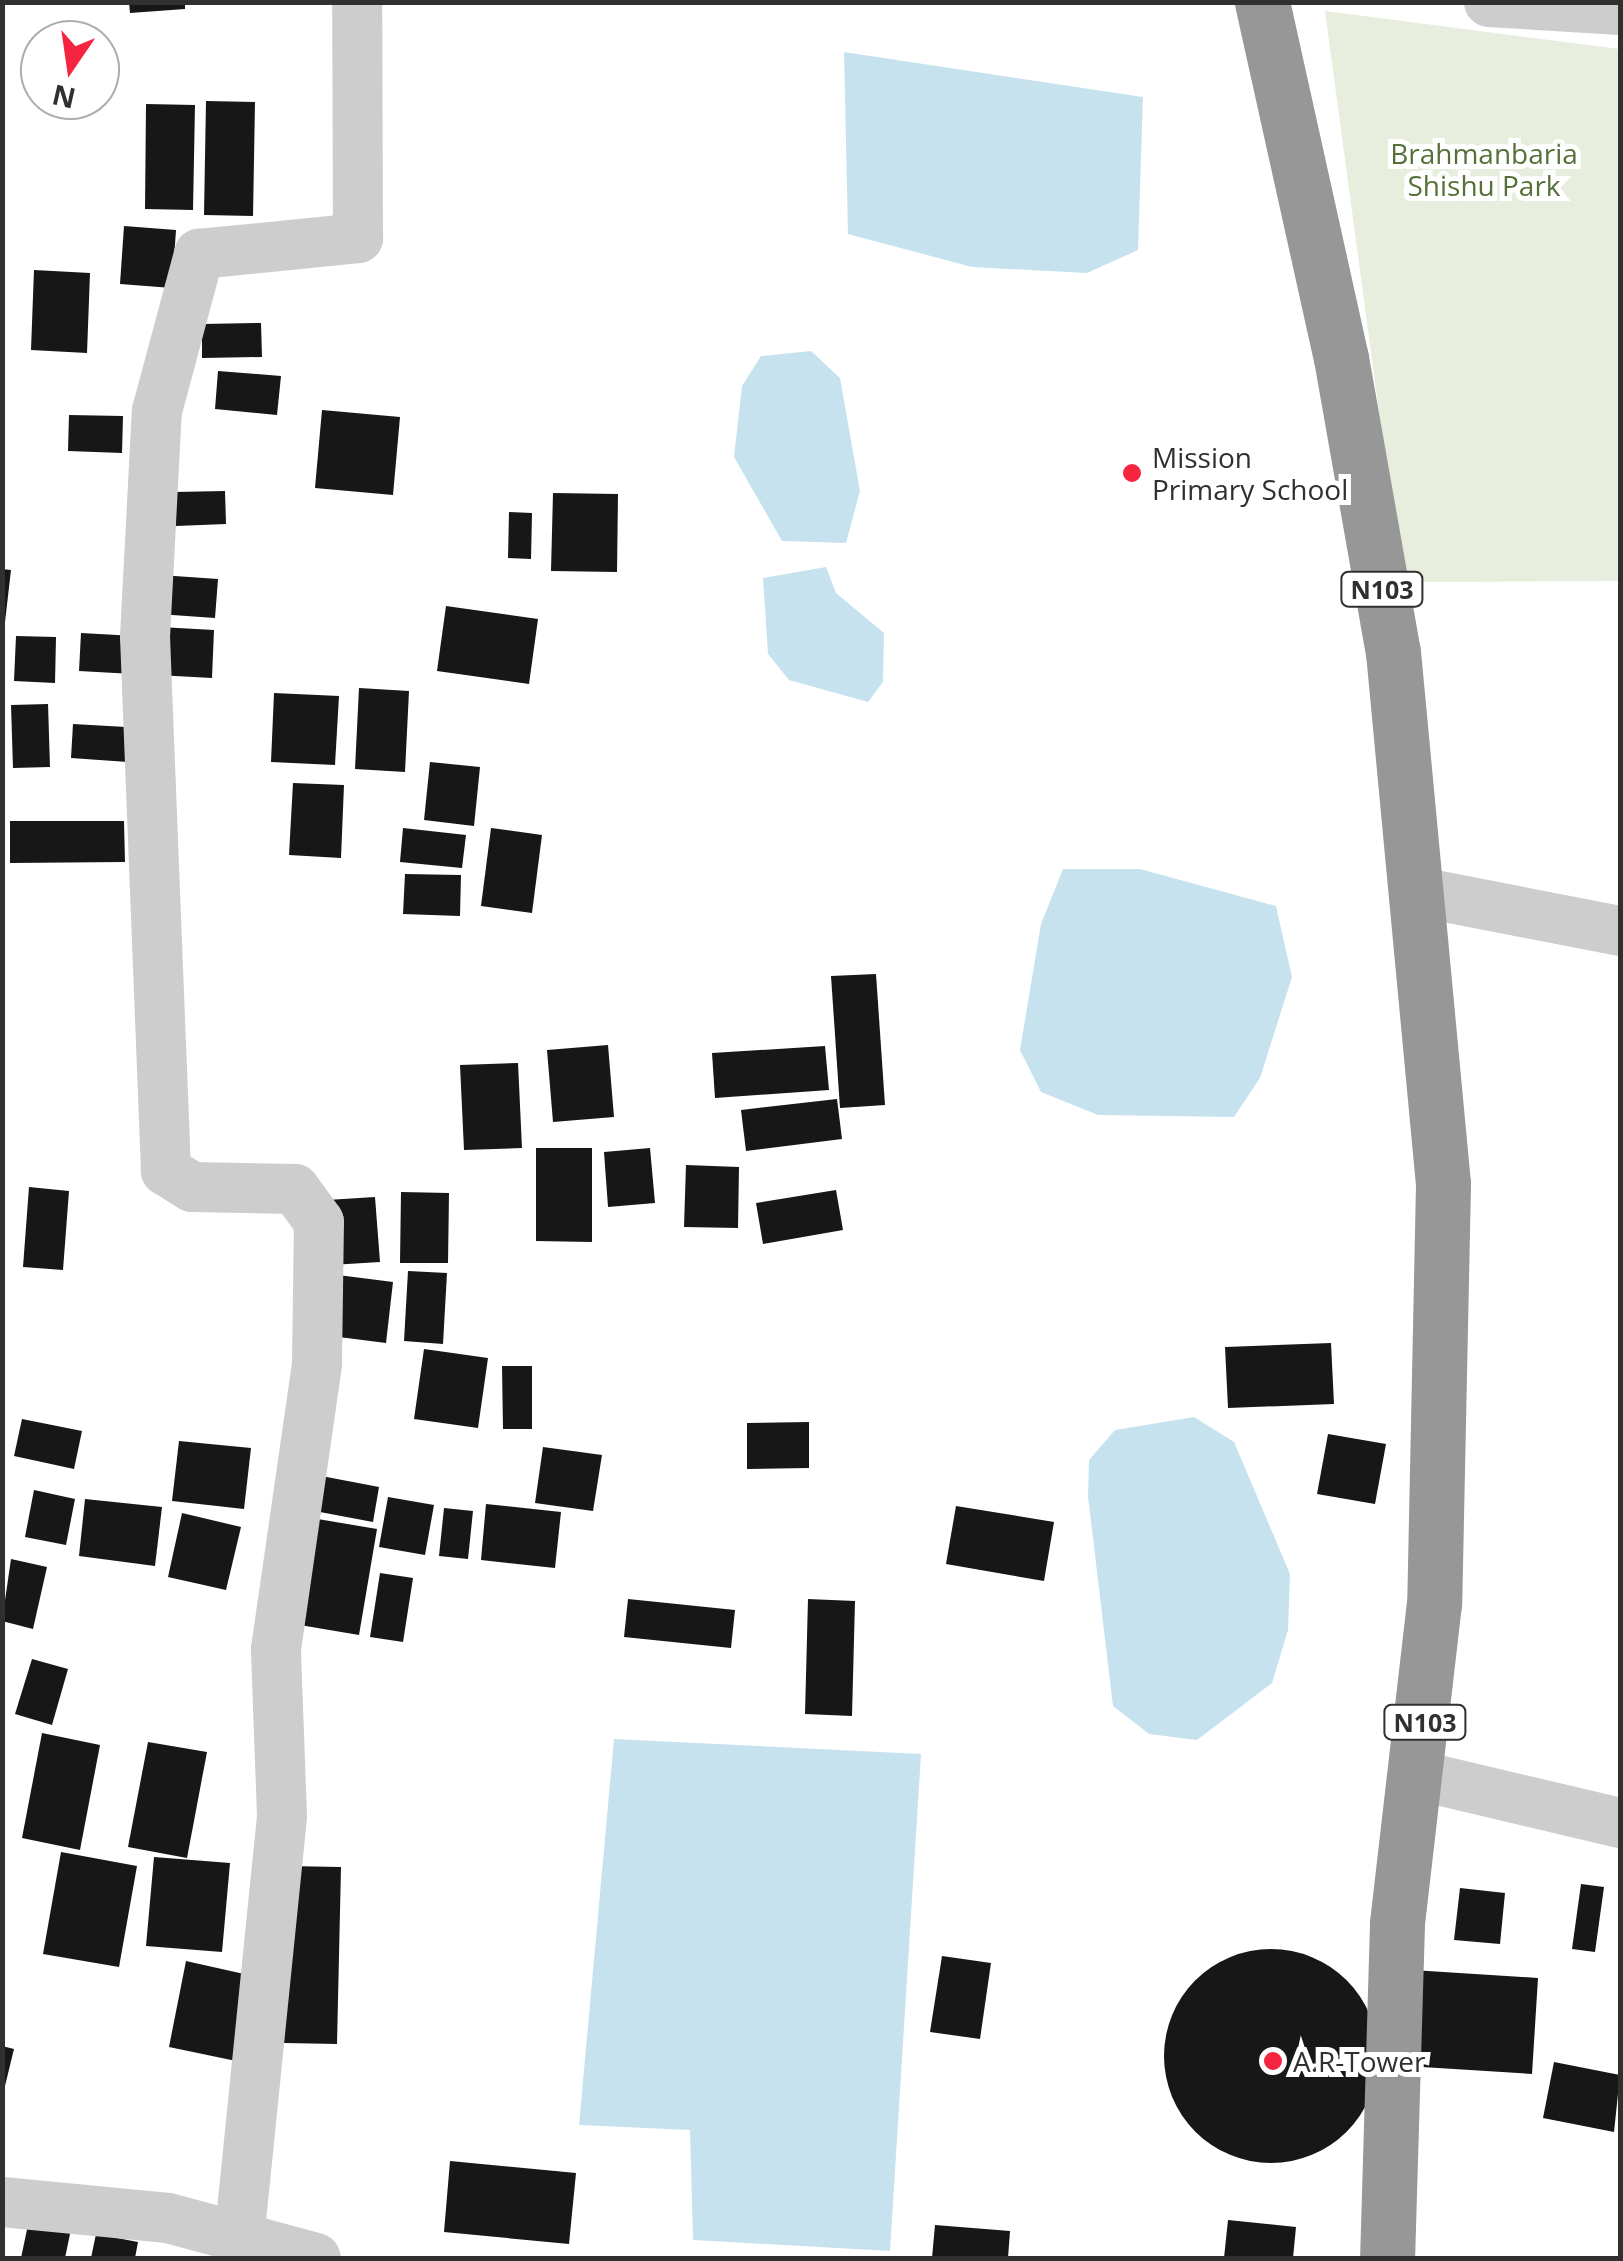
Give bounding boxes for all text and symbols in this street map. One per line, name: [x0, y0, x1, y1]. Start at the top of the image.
north arrow: [20, 20, 120, 120]
text: N: [48, 76, 79, 118]
park label: Brahmanbaria Shishu Park: [1390, 136, 1578, 202]
place label: Mission Primary School: [1152, 440, 1348, 506]
marker: Mission Primary School: [1121, 462, 1143, 484]
road number: N103: [1340, 569, 1424, 609]
road number: N103: [1382, 1702, 1468, 1742]
place label: A.R-Tower: [1293, 2044, 1425, 2078]
marker: A.R-Tower: [1262, 2050, 1284, 2072]

